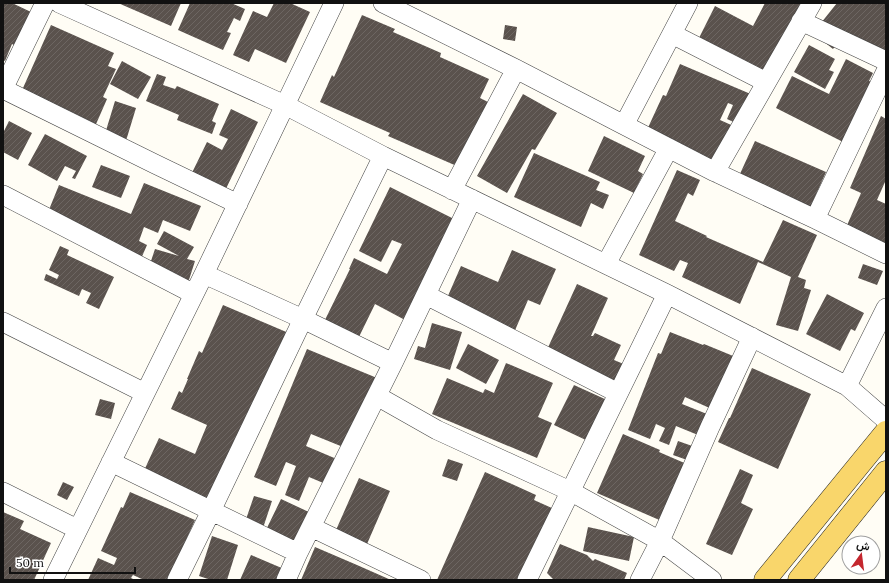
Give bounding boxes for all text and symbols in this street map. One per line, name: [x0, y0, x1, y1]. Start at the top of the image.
north arrow: [841, 535, 881, 575]
text: ش: [855, 537, 872, 554]
scale bar: [10, 549, 135, 575]
text: 50 m: [16, 555, 44, 570]

